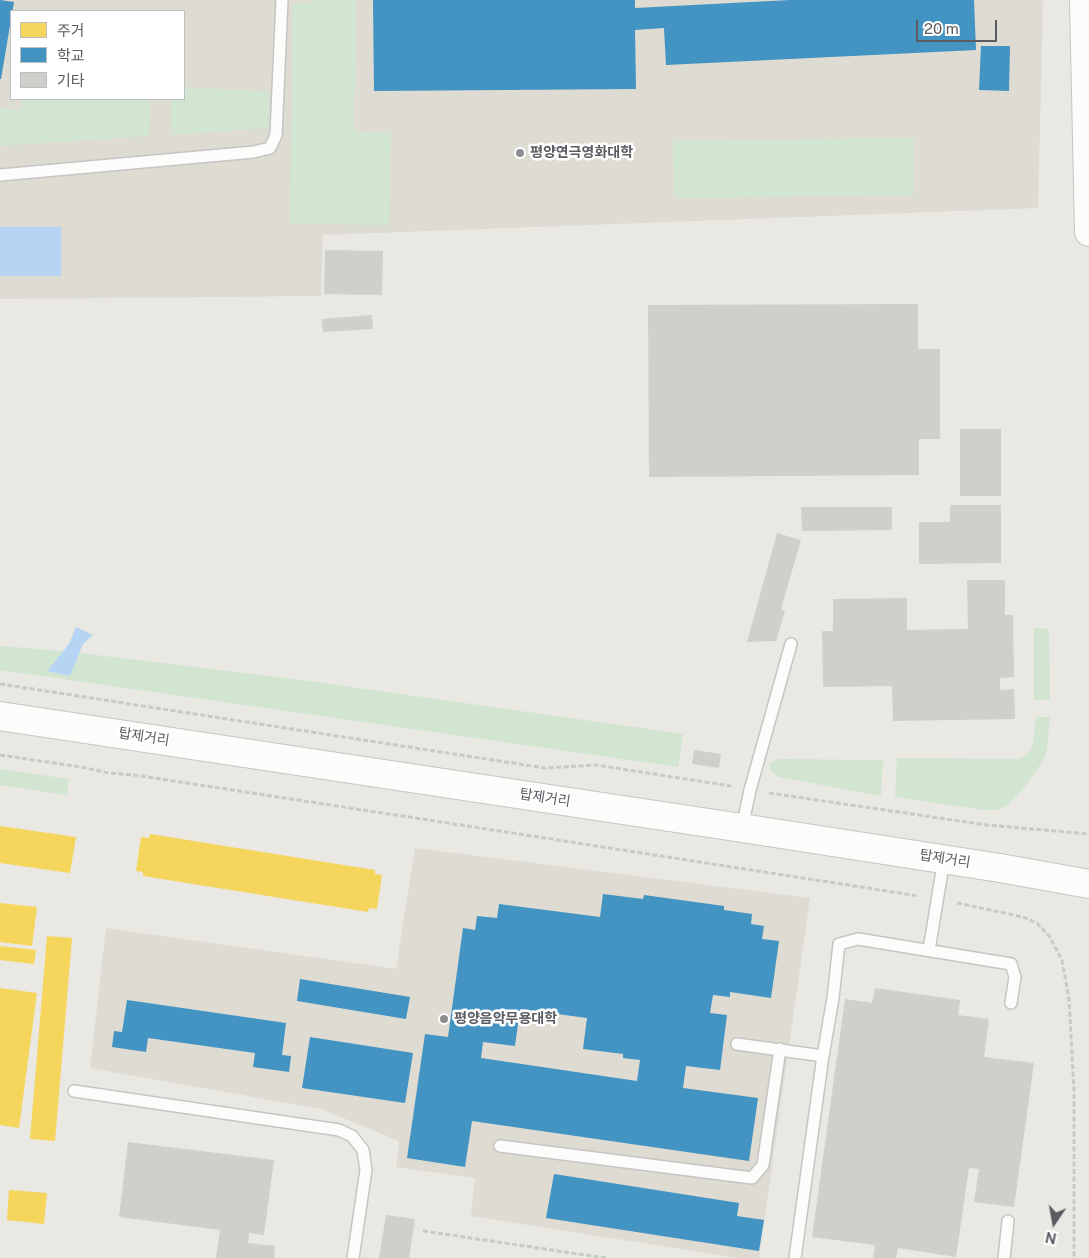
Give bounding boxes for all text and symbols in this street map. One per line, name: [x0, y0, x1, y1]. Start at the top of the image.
legend: [10, 10, 185, 100]
scale bar: [919, 10, 1000, 42]
text: 20 m: [924, 20, 959, 37]
text: 주거: [57, 22, 85, 39]
text: 학교: [57, 47, 85, 64]
text: 기타: [57, 72, 85, 89]
place label: 평양연극영화대학: [530, 145, 633, 161]
marker: 평양연극영화대학: [514, 147, 526, 159]
street label: 탑제거리: [117, 725, 171, 749]
street label: 탑제거리: [518, 786, 572, 810]
street label: 탑제거리: [918, 847, 972, 871]
place label: 평양음악무용대학: [454, 1011, 557, 1027]
marker: 평양음악무용대학: [438, 1013, 450, 1025]
north arrow: [1029, 1198, 1079, 1248]
text: N: [1044, 1229, 1058, 1247]

